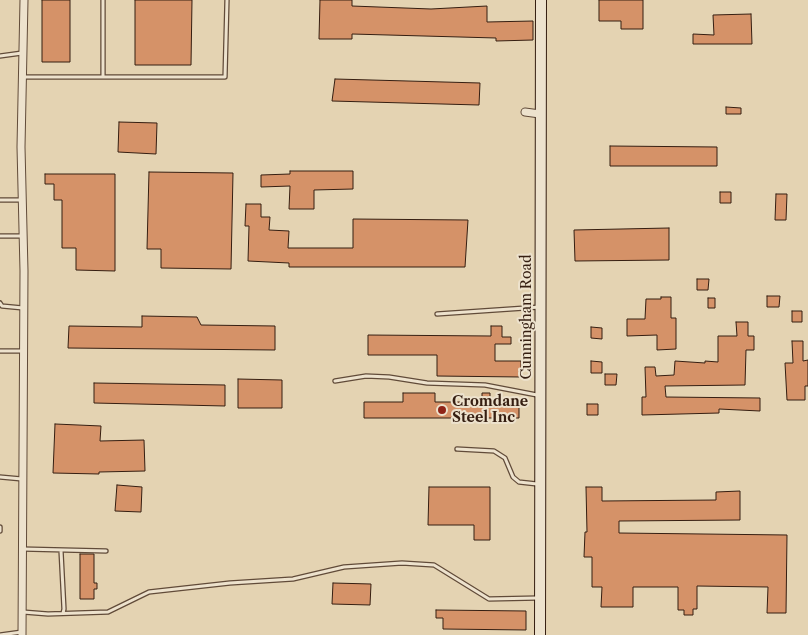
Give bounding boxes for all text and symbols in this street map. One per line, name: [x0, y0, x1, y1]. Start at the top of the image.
street label: Cunningham Road: [519, 255, 535, 379]
place label: Cromdane Steel Inc: [452, 394, 528, 427]
marker: Cromdane Steel Inc: [436, 404, 448, 416]

